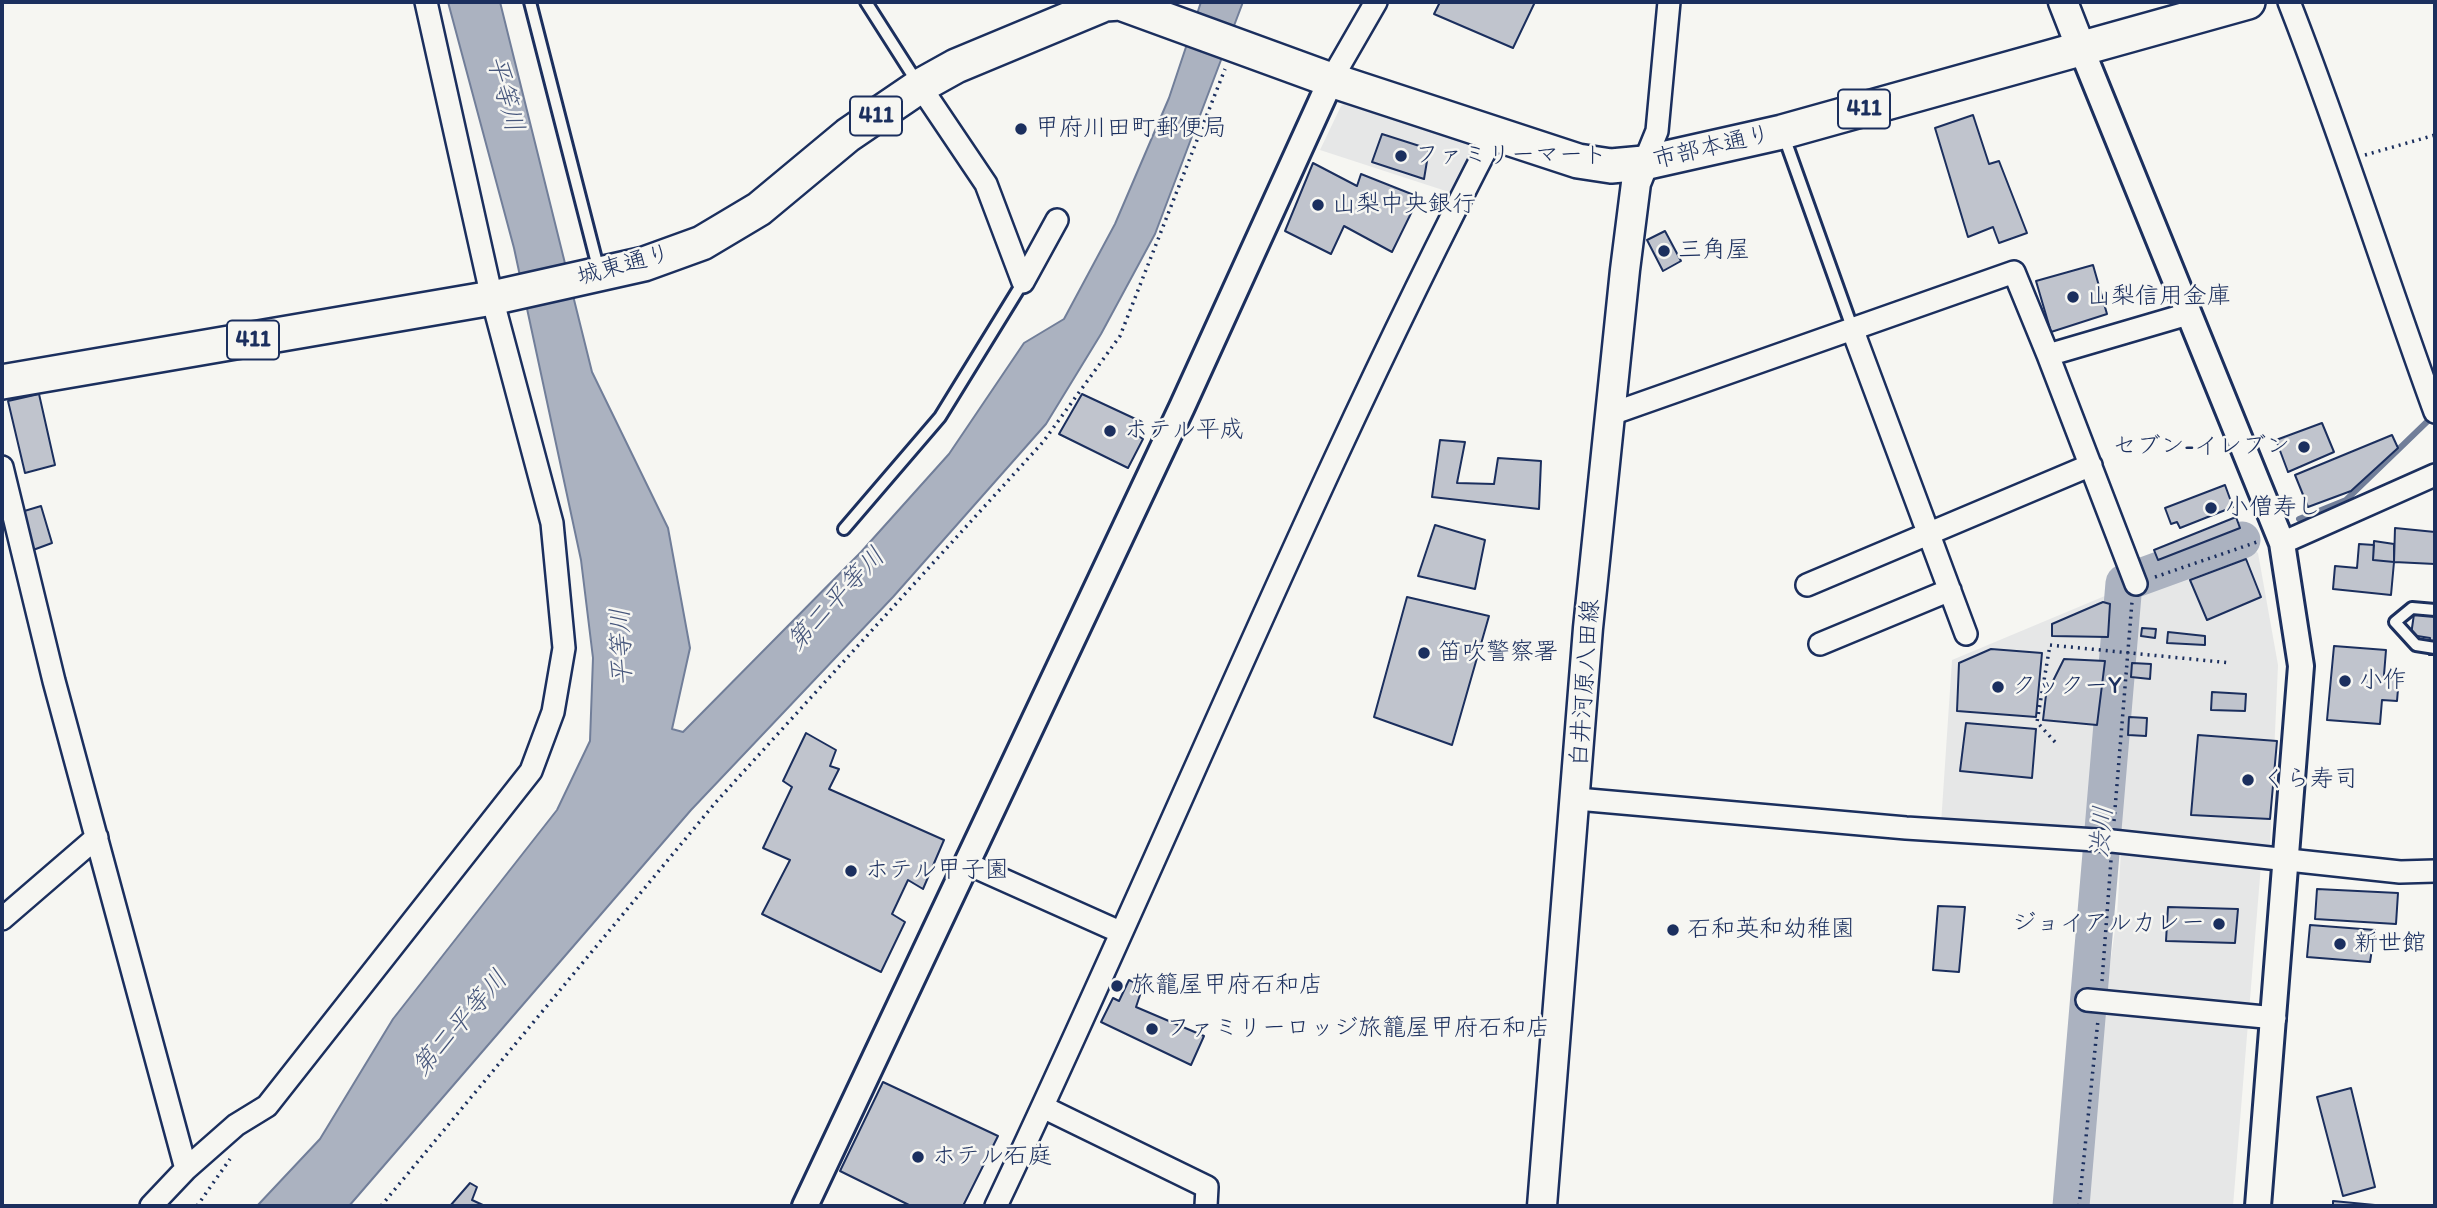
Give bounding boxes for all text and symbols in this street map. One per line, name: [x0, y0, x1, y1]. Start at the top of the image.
water label: 平等川: [479, 52, 529, 136]
road number: 411: [1838, 90, 1890, 128]
road number: 411: [850, 97, 902, 136]
place label: 甲府川田町郵便局: [1035, 115, 1227, 143]
street label: 市部本通り: [1650, 120, 1774, 176]
marker: 甲府川田町郵便局: [1013, 121, 1029, 137]
place label: ファミリーマート: [1415, 142, 1607, 170]
marker: ファミリーマート: [1393, 148, 1409, 164]
place label: 山梨中央銀行: [1332, 191, 1476, 219]
marker: 山梨中央銀行: [1310, 197, 1326, 213]
place label: 三角屋: [1678, 237, 1750, 265]
street label: 城東通り: [574, 240, 674, 292]
marker: 三角屋: [1656, 243, 1672, 259]
place label: 山梨信用金庫: [2087, 283, 2231, 311]
marker: 山梨信用金庫: [2065, 289, 2081, 305]
road number: 411: [227, 320, 279, 360]
place label: ホテル平成: [1124, 417, 1244, 445]
marker: ホテル平成: [1102, 423, 1118, 439]
place label: セブン-イレブン: [2112, 433, 2290, 461]
marker: セブン-イレブン: [2296, 439, 2312, 455]
place label: 小僧寿し: [2225, 494, 2321, 522]
marker: 小僧寿し: [2203, 500, 2219, 516]
water label: 第二平等川: [781, 542, 893, 658]
street label: 白井河原八田線: [1566, 598, 1606, 768]
water label: 平等川: [606, 607, 640, 687]
place label: 笛吹警察署: [1438, 639, 1558, 667]
marker: 笛吹警察署: [1416, 645, 1432, 661]
place label: 小作: [2359, 667, 2407, 695]
place label: クックーY: [2012, 673, 2122, 701]
marker: 小作: [2337, 673, 2353, 689]
marker: クックーY: [1990, 679, 2006, 695]
place label: くら寿司: [2262, 766, 2358, 794]
marker: くら寿司: [2240, 772, 2256, 788]
water label: 渋川: [2085, 805, 2121, 859]
place label: ホテル甲子園: [865, 857, 1009, 885]
marker: ホテル甲子園: [843, 863, 859, 879]
place label: ジョイアルカレー: [2012, 910, 2205, 938]
place label: 石和英和幼稚園: [1687, 916, 1855, 944]
marker: ジョイアルカレー: [2211, 916, 2227, 932]
marker: 石和英和幼稚園: [1665, 922, 1681, 938]
place label: 新世館: [2354, 930, 2426, 958]
marker: 新世館: [2332, 936, 2348, 952]
water label: 第二平等川: [407, 965, 515, 1083]
place label: 旅籠屋甲府石和店: [1131, 972, 1323, 1000]
marker: 旅籠屋甲府石和店: [1109, 978, 1125, 994]
place label: ファミリーロッジ旅籠屋甲府石和店: [1166, 1015, 1550, 1043]
marker: ファミリーロッジ旅籠屋甲府石和店: [1144, 1021, 1160, 1037]
place label: ホテル石庭: [932, 1143, 1052, 1171]
marker: ホテル石庭: [910, 1149, 926, 1165]

